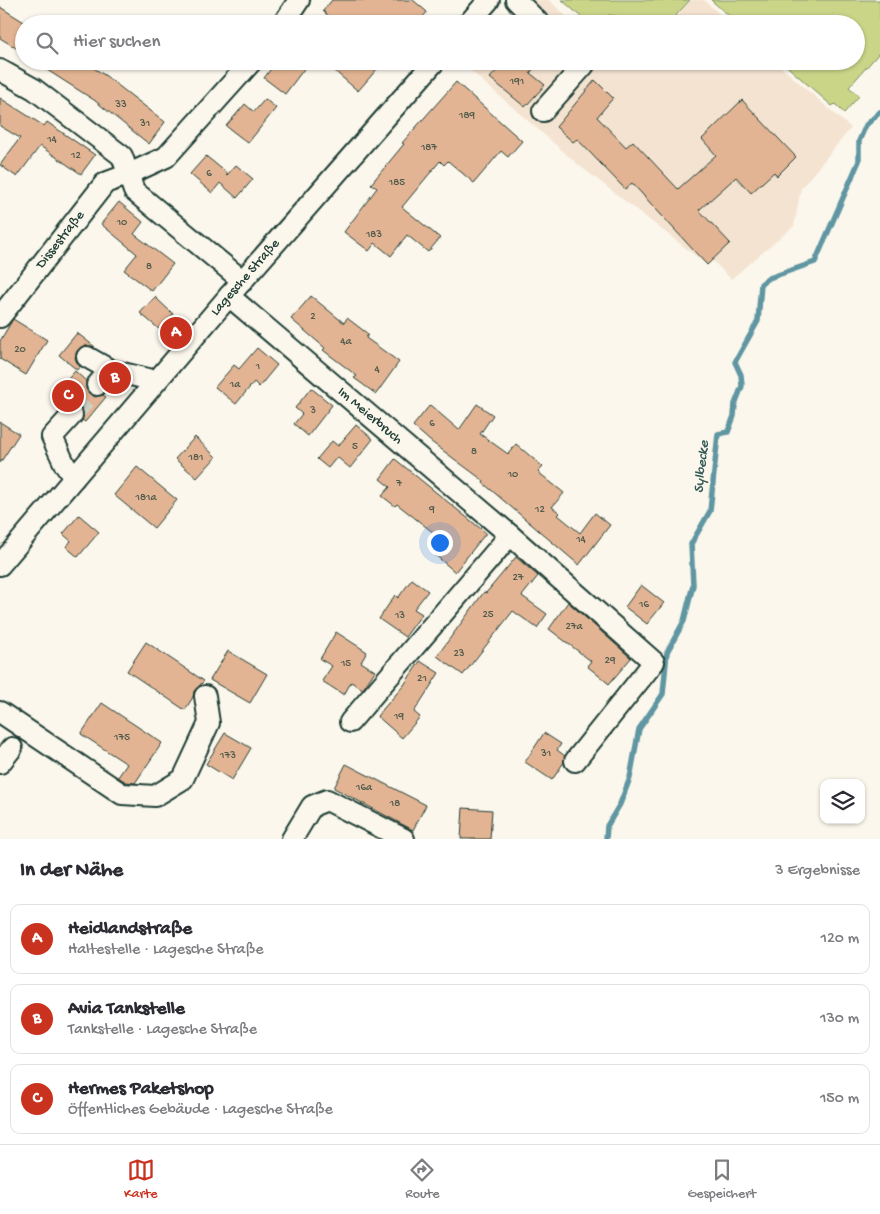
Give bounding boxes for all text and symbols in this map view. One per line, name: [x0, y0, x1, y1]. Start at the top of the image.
search box: [15, 15, 865, 70]
icon: search: [33, 29, 61, 57]
text: Hier suchen: [73, 31, 160, 54]
house number: 191: [509, 76, 524, 88]
house number: 33: [114, 99, 127, 111]
house number: 189: [458, 110, 475, 122]
house number: 31: [139, 118, 150, 130]
house number: 14: [46, 134, 58, 146]
house number: 187: [420, 142, 437, 154]
house number: 12: [70, 150, 82, 162]
house number: 6: [206, 168, 212, 180]
house number: 185: [388, 177, 405, 189]
street label: Dissestraße: [32, 207, 89, 273]
house number: 10: [116, 217, 127, 229]
house number: 183: [365, 229, 382, 241]
street label: Lagesche Straße: [207, 235, 284, 320]
house number: 8: [146, 261, 152, 273]
house number: 2: [310, 311, 316, 323]
pin: A: [160, 314, 192, 352]
house number: 4a: [340, 336, 353, 348]
house number: 20: [14, 344, 26, 356]
pin: B: [99, 359, 131, 397]
house number: 1: [255, 361, 260, 373]
house number: 4: [374, 364, 380, 376]
pin: C: [52, 377, 84, 415]
house number: 1a: [229, 379, 241, 391]
street label: Im Meierbruch: [334, 383, 406, 449]
house number: 3: [309, 405, 316, 417]
house number: 6: [429, 418, 435, 430]
water label: Sylbecke: [690, 439, 714, 494]
house number: 5: [352, 441, 358, 453]
house number: 8: [471, 446, 477, 458]
house number: 181: [188, 452, 203, 464]
house number: 10: [507, 469, 518, 481]
house number: 7: [395, 478, 402, 490]
house number: 181a: [134, 492, 157, 504]
house number: 9: [428, 504, 435, 516]
house number: 12: [534, 504, 546, 516]
your location: [427, 530, 453, 556]
house number: 14: [575, 534, 587, 546]
house number: 27: [512, 572, 524, 584]
house number: 16: [638, 599, 649, 611]
house number: 25: [482, 609, 494, 621]
house number: 13: [394, 610, 405, 622]
house number: 27a: [565, 621, 583, 633]
house number: 23: [453, 648, 465, 660]
house number: 29: [605, 655, 616, 667]
house number: 15: [340, 658, 351, 670]
house number: 21: [417, 673, 427, 685]
house number: 19: [393, 711, 404, 723]
house number: 175: [113, 732, 130, 744]
house number: 31: [540, 748, 551, 760]
house number: 173: [219, 750, 236, 762]
map controls: [820, 779, 865, 824]
button: layers: [820, 779, 865, 824]
house number: 16a: [355, 782, 373, 794]
house number: 18: [389, 798, 400, 810]
text: In der Nähe: [20, 859, 123, 884]
text: 3 Ergebnisse: [775, 862, 860, 881]
text: Heidlandstraße: [68, 918, 192, 941]
text: A: [32, 930, 42, 949]
text: 120 m: [820, 930, 859, 949]
text: Haltestelle · Lagesche Straße: [68, 941, 263, 960]
text: Avia Tankstelle: [68, 998, 185, 1021]
text: B: [33, 1010, 41, 1029]
text: 130 m: [820, 1010, 859, 1029]
text: Tankstelle · Lagesche Straße: [68, 1021, 257, 1040]
text: Hermes Paketshop: [68, 1078, 214, 1101]
text: C: [33, 1090, 41, 1109]
text: 150 m: [820, 1090, 859, 1109]
text: Öffentliches Gebäude · Lagesche Straße: [68, 1101, 333, 1120]
tab: Karte: [124, 1156, 157, 1203]
tab: Route: [405, 1156, 439, 1203]
tab: Gespeichert: [687, 1156, 756, 1203]

